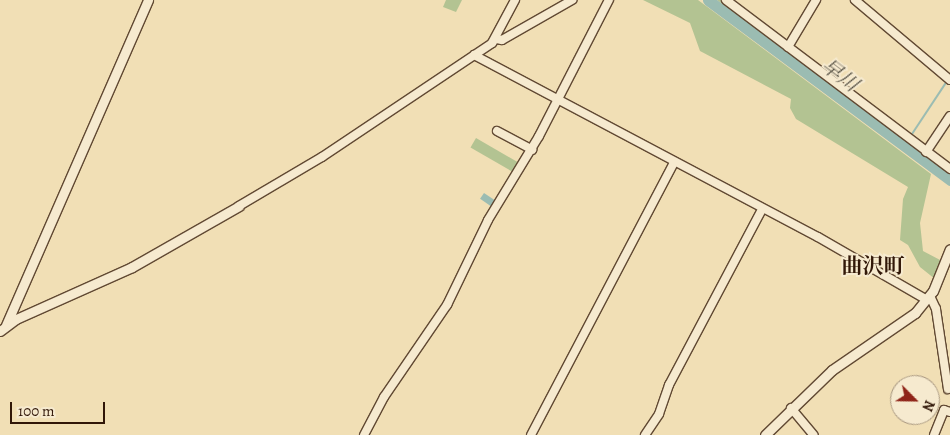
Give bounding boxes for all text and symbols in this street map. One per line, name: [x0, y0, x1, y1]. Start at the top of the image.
water label: 早川: [817, 53, 863, 97]
district label: 曲沢町: [842, 253, 904, 279]
north arrow: [890, 375, 940, 425]
scale bar: [12, 392, 108, 424]
text: N: [918, 397, 939, 414]
text: 100 m: [18, 401, 55, 421]

